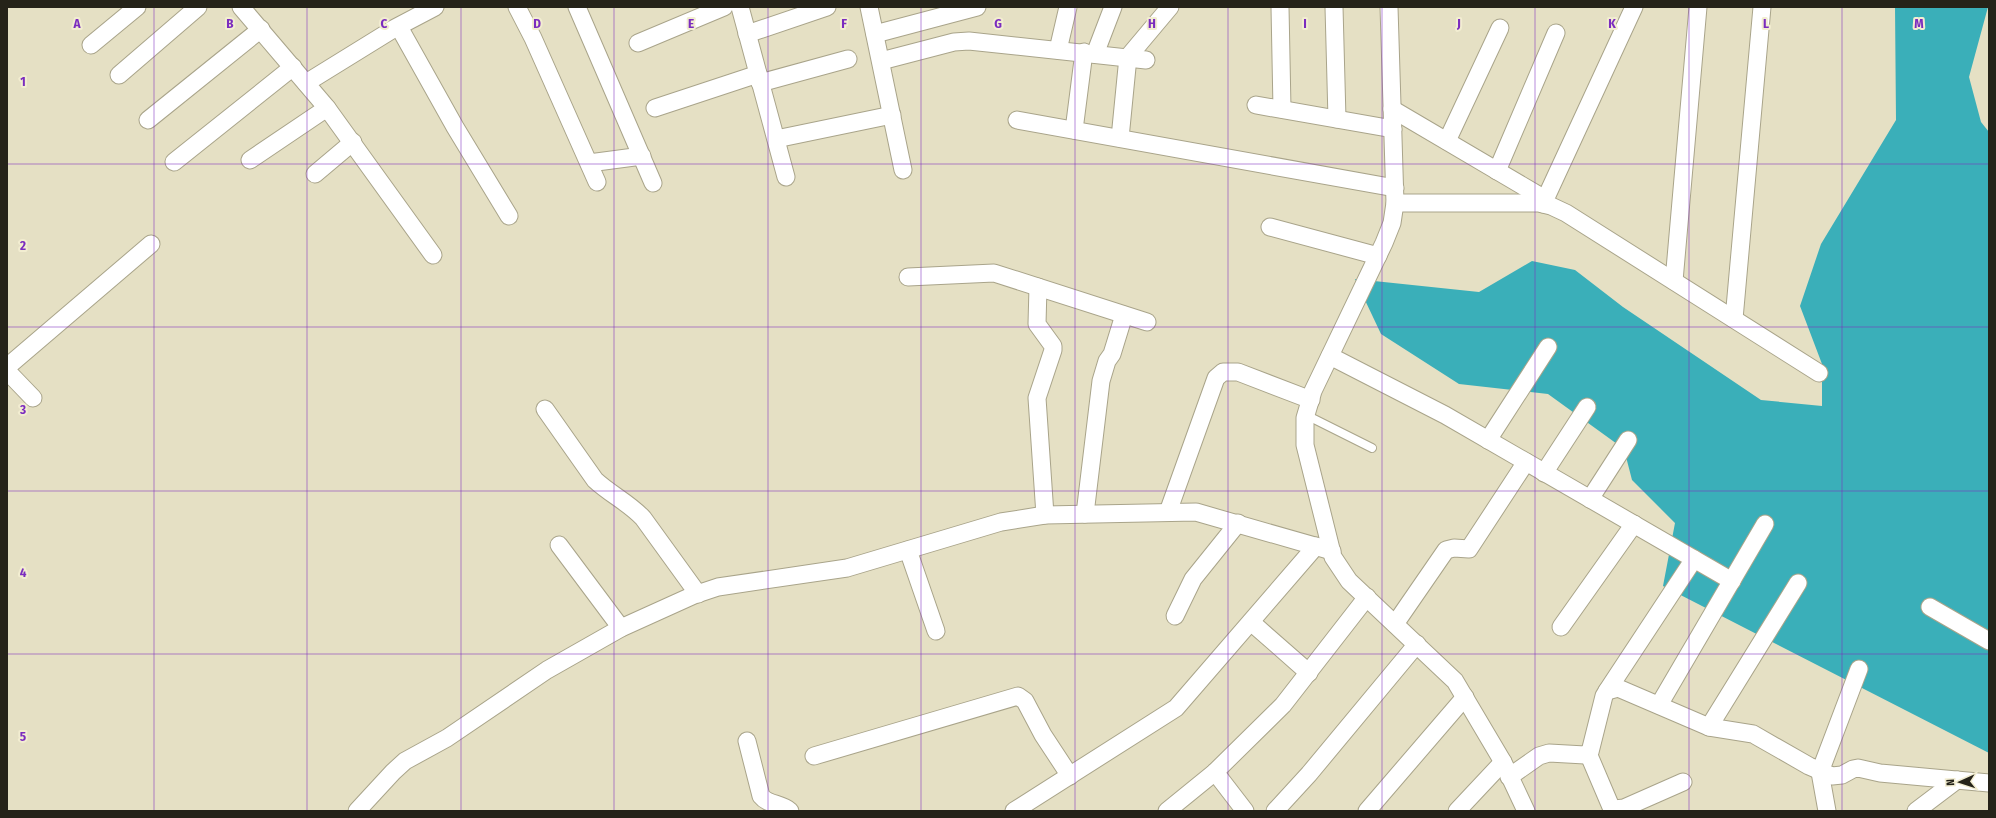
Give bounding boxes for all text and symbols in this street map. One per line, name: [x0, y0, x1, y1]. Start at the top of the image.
text: A: [72, 16, 81, 31]
text: B: [226, 16, 234, 31]
text: C: [381, 16, 388, 31]
text: D: [533, 16, 541, 31]
text: E: [688, 16, 694, 31]
text: F: [841, 16, 847, 31]
text: G: [994, 16, 1002, 31]
text: H: [1148, 16, 1156, 31]
text: I: [1303, 16, 1307, 31]
text: J: [1456, 16, 1461, 31]
text: K: [1608, 16, 1616, 31]
text: L: [1763, 16, 1769, 31]
text: M: [1914, 16, 1924, 31]
text: 1: [20, 74, 26, 89]
text: 2: [19, 238, 26, 253]
text: 3: [19, 402, 26, 417]
text: 4: [20, 565, 27, 580]
text: 5: [20, 729, 26, 744]
north arrow: [1940, 762, 1980, 802]
text: N: [1944, 779, 1957, 786]

